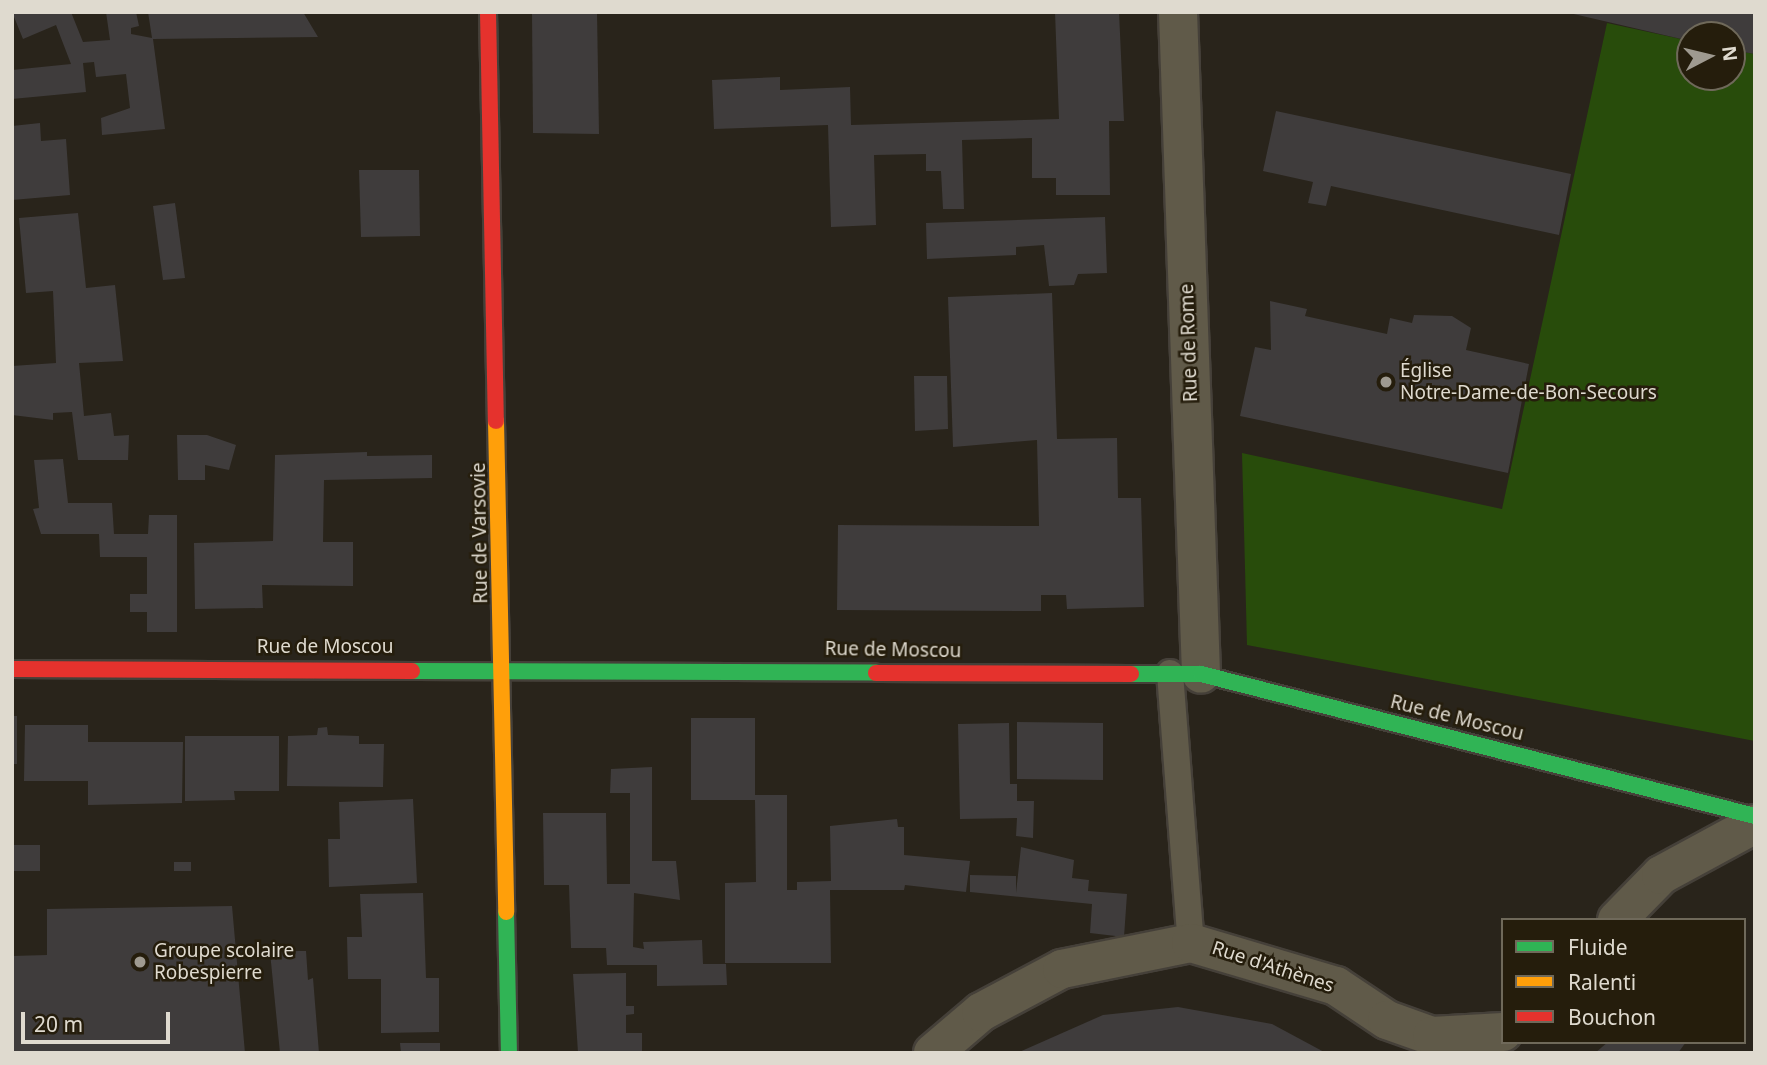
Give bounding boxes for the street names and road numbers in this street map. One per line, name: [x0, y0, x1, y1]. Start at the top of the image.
street label: Rue de Rome: [1176, 283, 1202, 403]
street label: Rue de Varsovie: [467, 462, 493, 604]
street label: Rue de Moscou: [257, 636, 393, 658]
street label: Rue de Moscou: [824, 637, 962, 663]
street label: Rue de Moscou: [1388, 690, 1526, 746]
street label: Rue d'Athènes: [1209, 937, 1337, 997]

